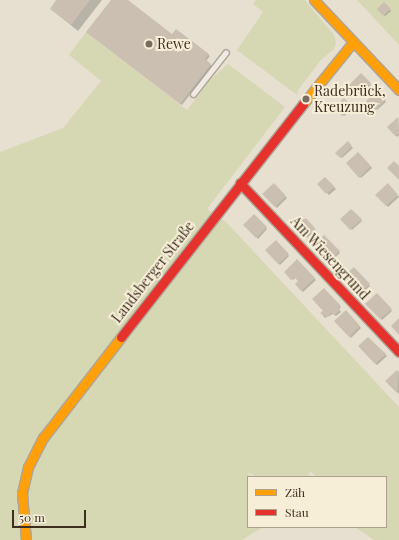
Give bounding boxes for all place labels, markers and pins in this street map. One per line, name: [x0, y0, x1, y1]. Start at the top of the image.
place label: Rewe: [157, 36, 191, 52]
marker: Rewe: [144, 39, 154, 49]
place label: Radebrück, Kreuzung: [314, 83, 386, 116]
marker: Radebrück, Kreuzung: [301, 94, 311, 104]

